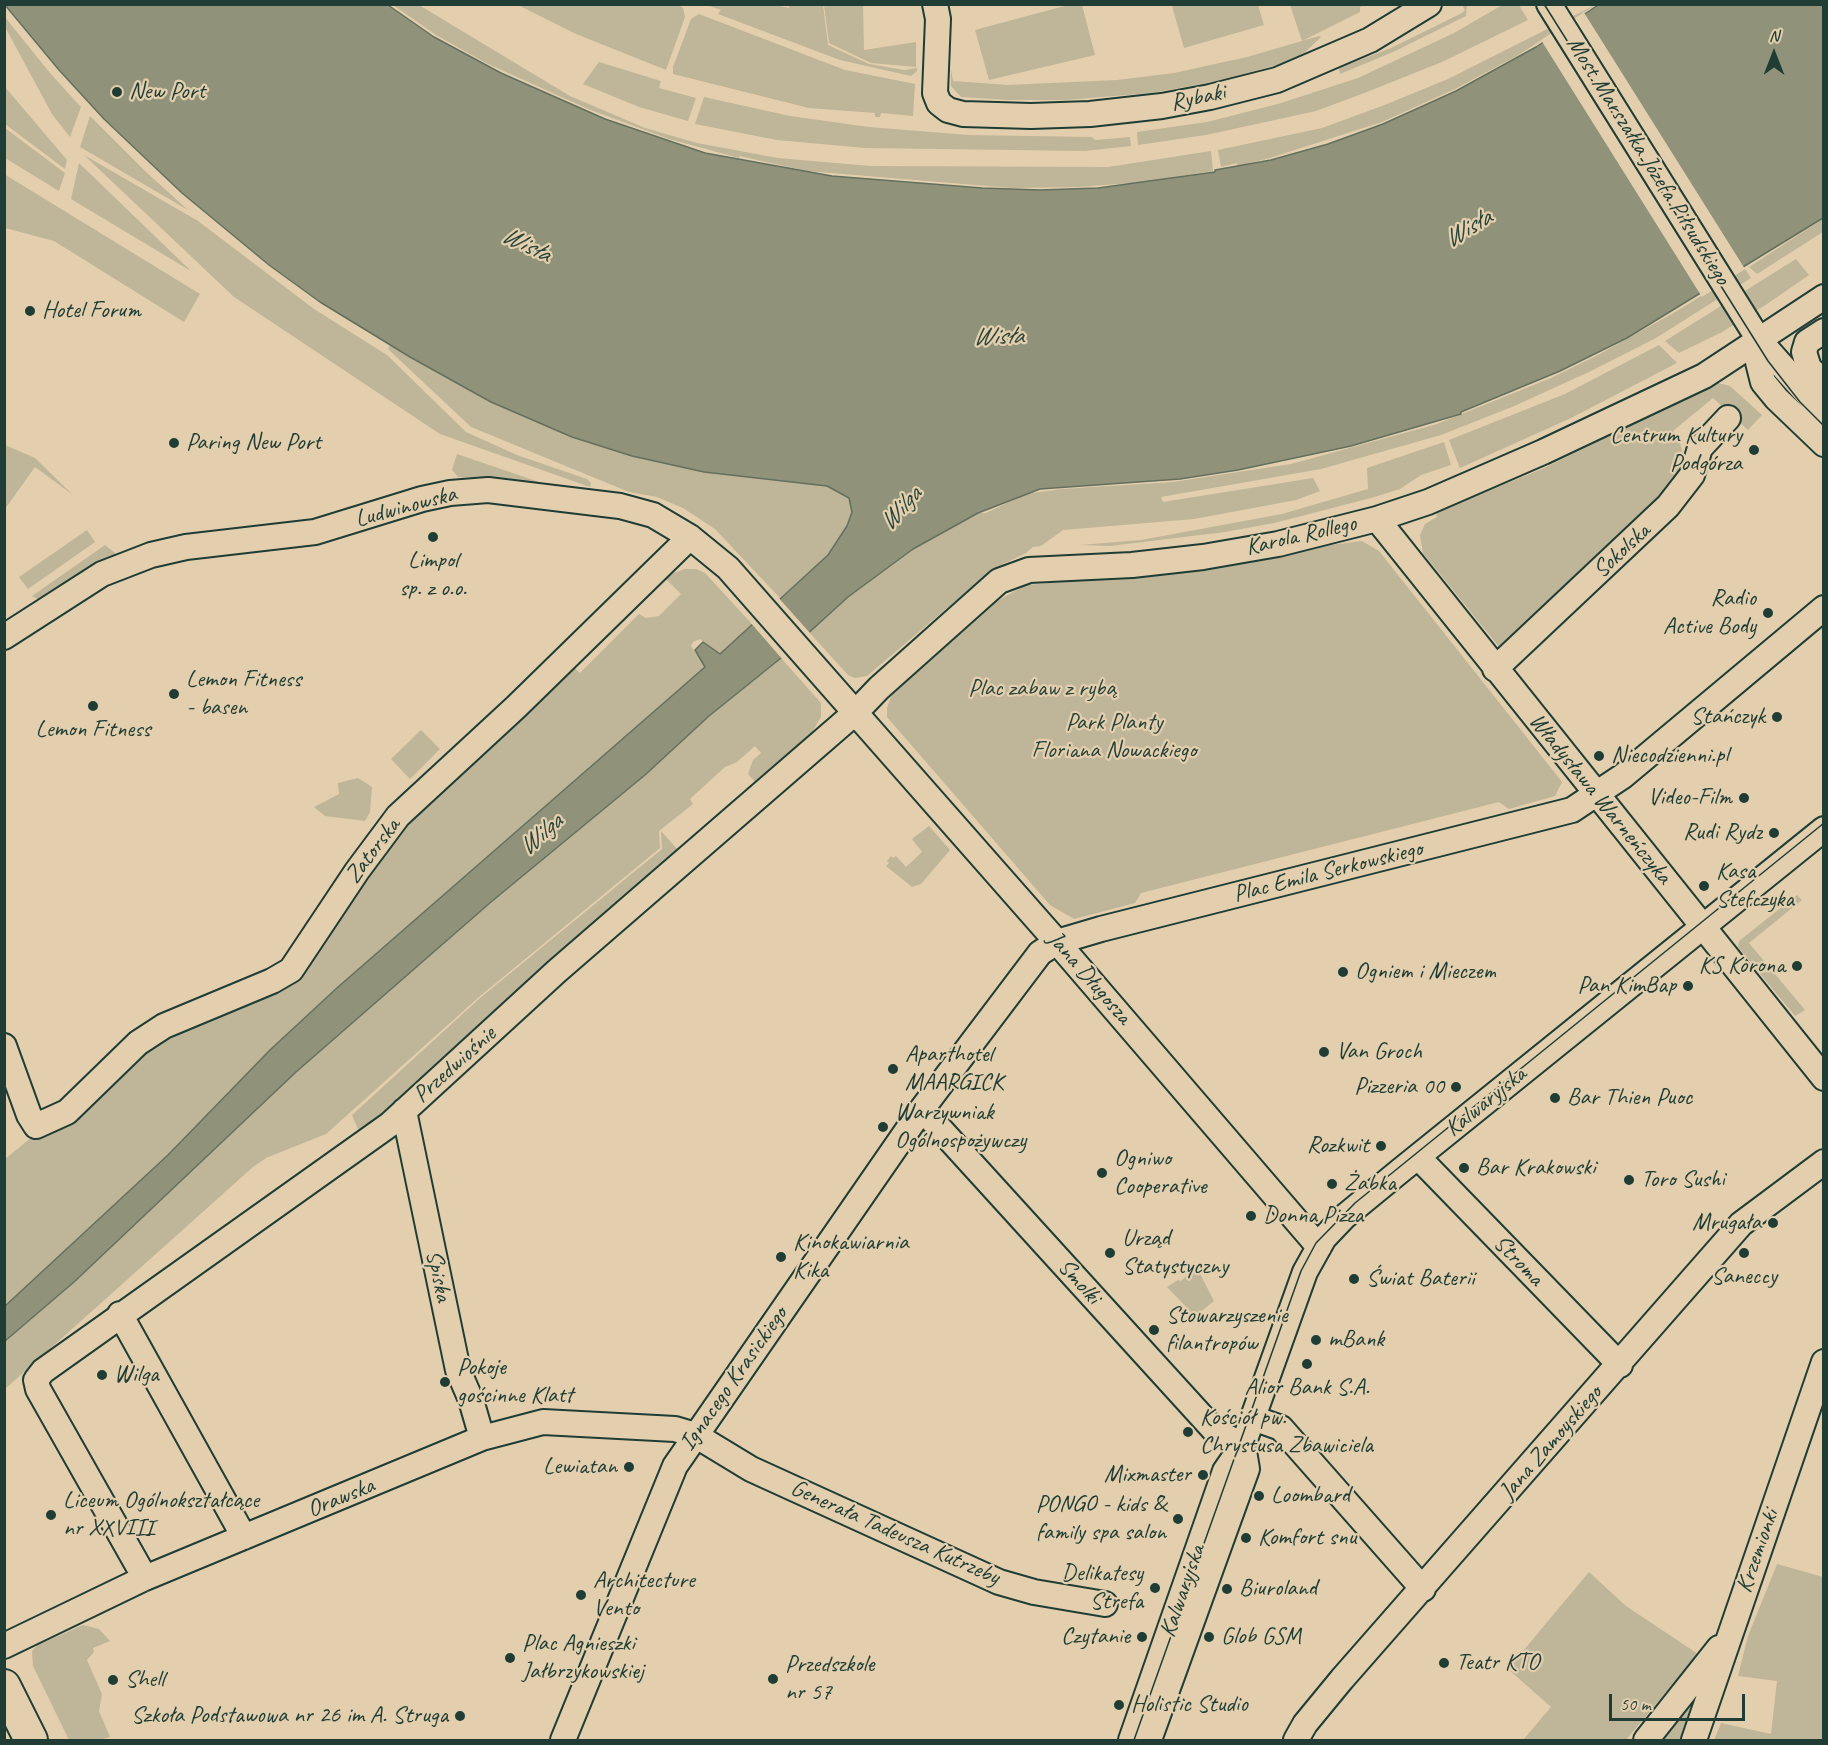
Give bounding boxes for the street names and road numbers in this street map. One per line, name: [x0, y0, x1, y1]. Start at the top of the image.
street label: Most Marszałka Józefa Piłsudskiego: [1560, 31, 1736, 291]
street label: Rybaki: [1168, 78, 1228, 118]
street label: Ludwinowska: [352, 480, 460, 534]
street label: Karola Rollego: [1243, 509, 1359, 563]
street label: Sokolska: [1587, 517, 1657, 585]
street label: Władysława Warneńczyka: [1522, 708, 1678, 890]
street label: Zatorska: [339, 813, 407, 889]
street label: Plac Emila Serkowskiego: [1231, 835, 1425, 909]
street label: Jana Długosza: [1041, 925, 1137, 1031]
street label: Przedwiośnie: [408, 1020, 502, 1110]
street label: Kalwaryjska: [1440, 1061, 1532, 1143]
street label: Stroma: [1487, 1229, 1549, 1293]
street label: Spiska: [419, 1248, 457, 1304]
street label: Smolki: [1051, 1253, 1107, 1311]
street label: Ignacego Krasickiego: [674, 1301, 794, 1457]
street label: Jana Zamoyskiego: [1493, 1380, 1609, 1506]
street label: Orawska: [303, 1472, 379, 1524]
street label: Generała Tadeusza Kutrzeby: [786, 1474, 1004, 1592]
street label: Krzemionki: [1730, 1505, 1786, 1597]
street label: Kalwaryjska: [1154, 1541, 1212, 1641]

